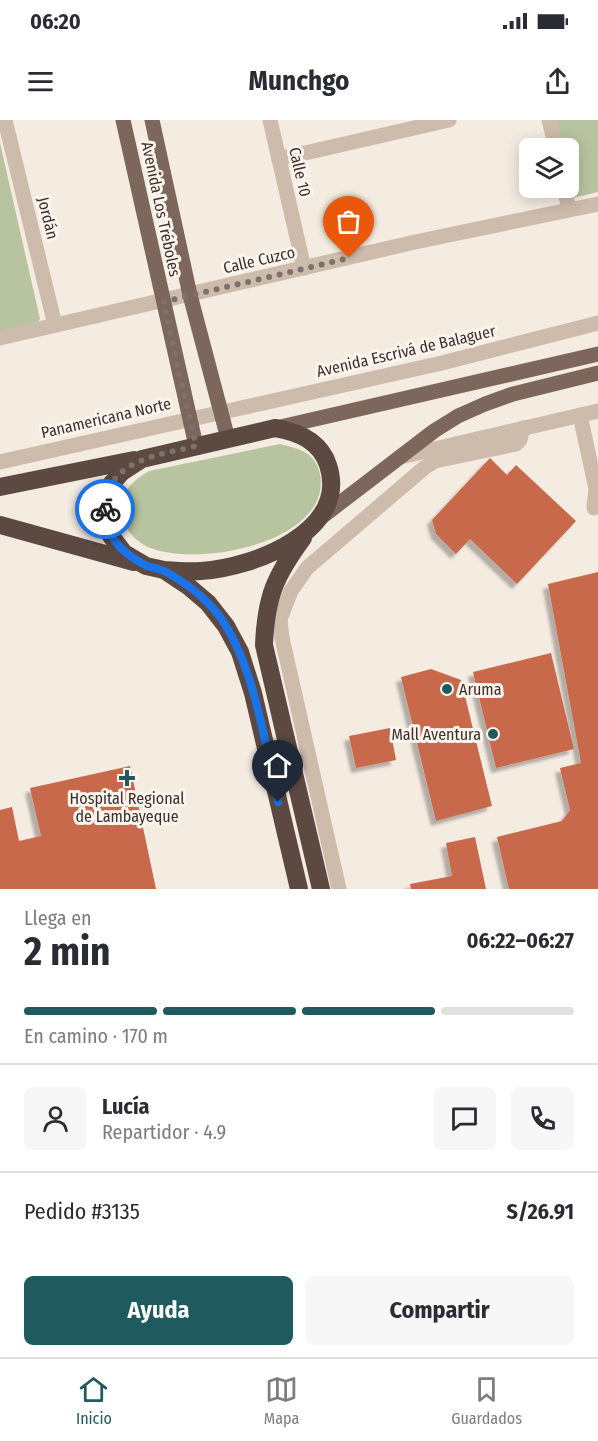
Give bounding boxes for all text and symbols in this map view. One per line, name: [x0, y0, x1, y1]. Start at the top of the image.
text: 06:20: [30, 8, 81, 35]
icon: menu: [24, 65, 57, 98]
text: Munchgo: [249, 65, 349, 97]
icon: share: [541, 65, 574, 98]
map controls: [519, 138, 579, 198]
button: layers: [519, 138, 579, 198]
street label: Avenida Los Tréboles: [137, 140, 185, 278]
street label: Calle 10: [285, 145, 315, 199]
street label: Jordán: [34, 195, 62, 241]
pin: [323, 196, 374, 258]
icon: bag: [332, 205, 365, 238]
street label: Calle Cuzco: [221, 243, 297, 277]
street label: Avenida Escrivá de Balaguer: [315, 321, 498, 381]
street label: Panamericana Norte: [39, 394, 173, 442]
courier: [75, 479, 135, 539]
icon: bike: [89, 493, 122, 526]
place label: Aruma: [459, 680, 502, 699]
marker: Aruma: [440, 682, 454, 696]
place label: Mall Aventura: [391, 725, 481, 744]
marker: Mall Aventura: [486, 727, 500, 741]
pin: [252, 740, 303, 802]
icon: home: [261, 749, 294, 782]
marker: Hospital Regional de Lambayeque: [118, 769, 136, 787]
place label: Hospital Regional de Lambayeque: [70, 789, 184, 826]
text: Llega en: [24, 906, 92, 930]
text: 06:22–06:27: [467, 927, 574, 954]
text: 2 min: [24, 929, 110, 975]
text: En camino · 170 m: [24, 1024, 168, 1048]
button: person: [24, 1087, 87, 1150]
button: chat: [433, 1087, 496, 1150]
button: phone: [511, 1087, 574, 1150]
text: Lucía: [102, 1093, 150, 1120]
text: Repartidor · 4.9: [102, 1120, 226, 1144]
text: Pedido #3135: [24, 1198, 140, 1225]
text: S/26.91: [507, 1198, 574, 1225]
button: Ayuda: [24, 1276, 293, 1345]
button: Compartir: [305, 1276, 574, 1345]
tab: Inicio: [76, 1373, 112, 1428]
tab: Mapa: [264, 1373, 299, 1428]
tab: Guardados: [451, 1373, 522, 1428]

